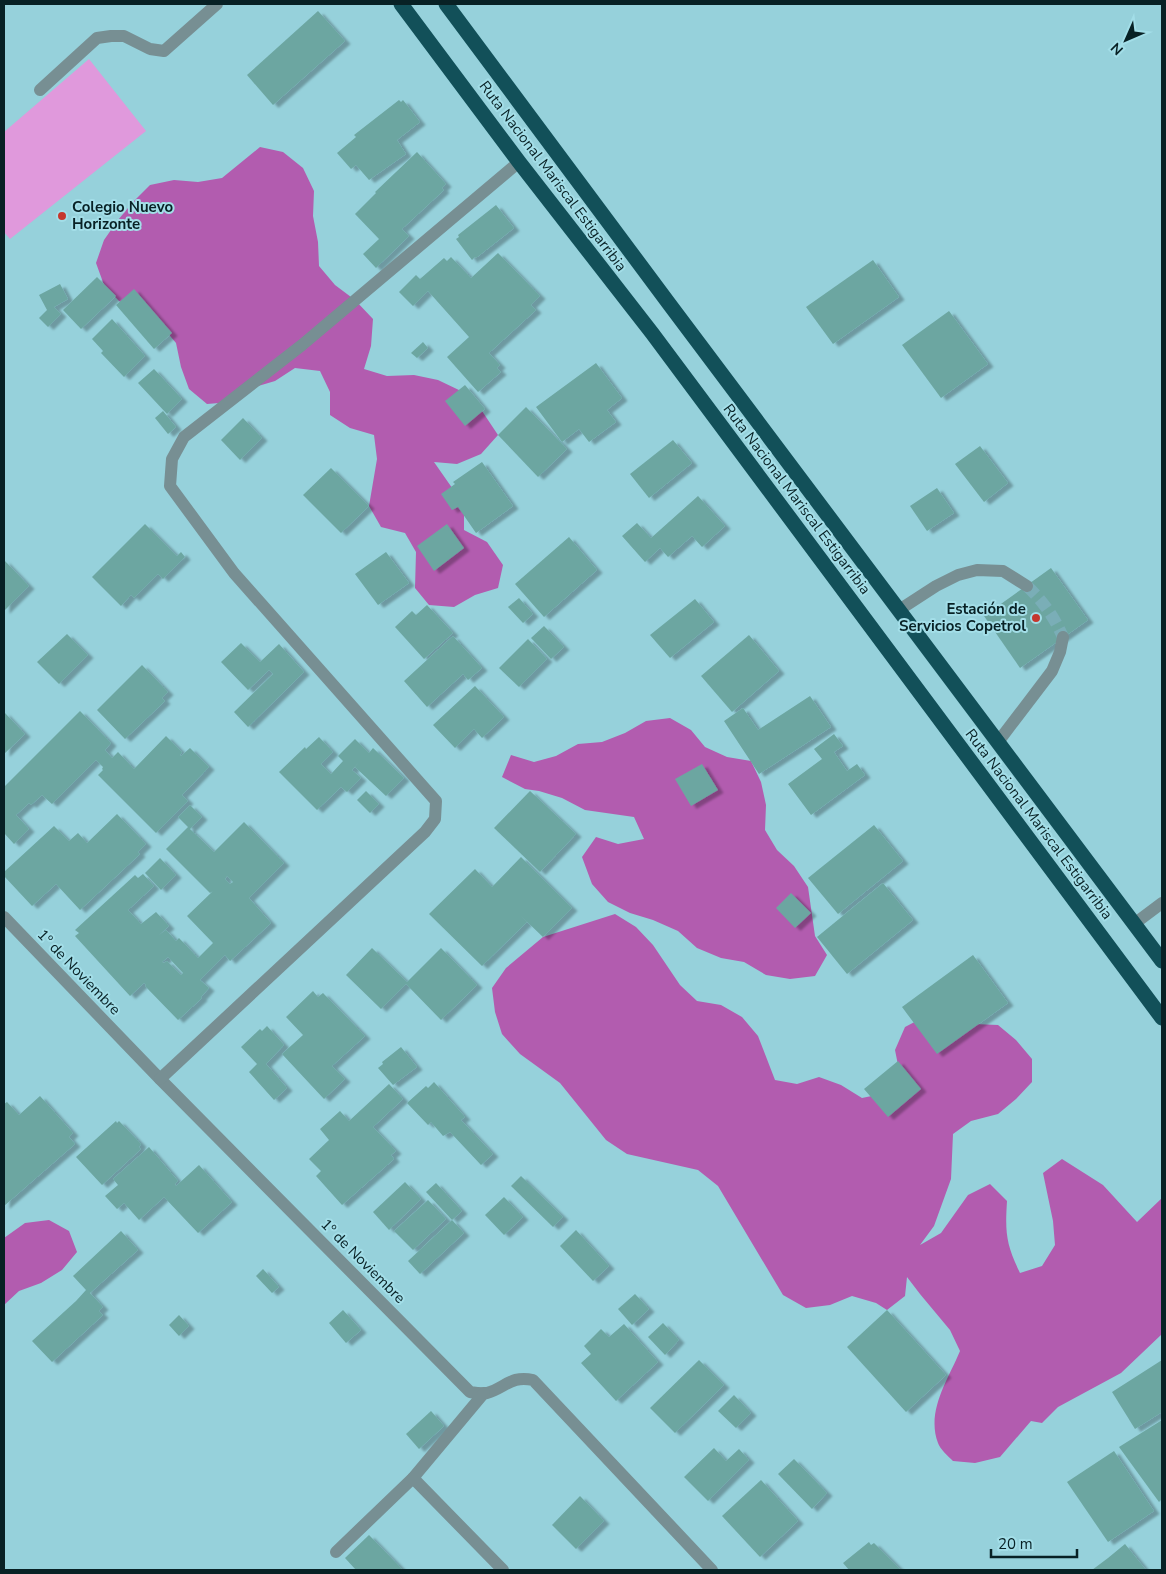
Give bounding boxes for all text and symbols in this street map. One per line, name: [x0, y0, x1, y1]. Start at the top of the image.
north arrow: [1101, 15, 1151, 65]
text: N: [1107, 38, 1128, 59]
street label: Ruta Nacional Mariscal Estigarribia: [475, 77, 631, 275]
place label: Colegio Nuevo Horizonte: [72, 197, 173, 234]
marker: Colegio Nuevo Horizonte: [56, 210, 68, 222]
street label: Ruta Nacional Mariscal Estigarribia: [719, 400, 875, 598]
place label: Estación de Servicios Copetrol: [899, 599, 1026, 636]
marker: Estación de Servicios Copetrol: [1030, 612, 1042, 624]
street label: Ruta Nacional Mariscal Estigarribia: [961, 725, 1117, 923]
street label: 1º de Noviembre: [33, 925, 125, 1019]
street label: 1º de Noviembre: [316, 1214, 410, 1308]
scale bar: [991, 1526, 1077, 1558]
text: 20 m: [998, 1534, 1033, 1554]

